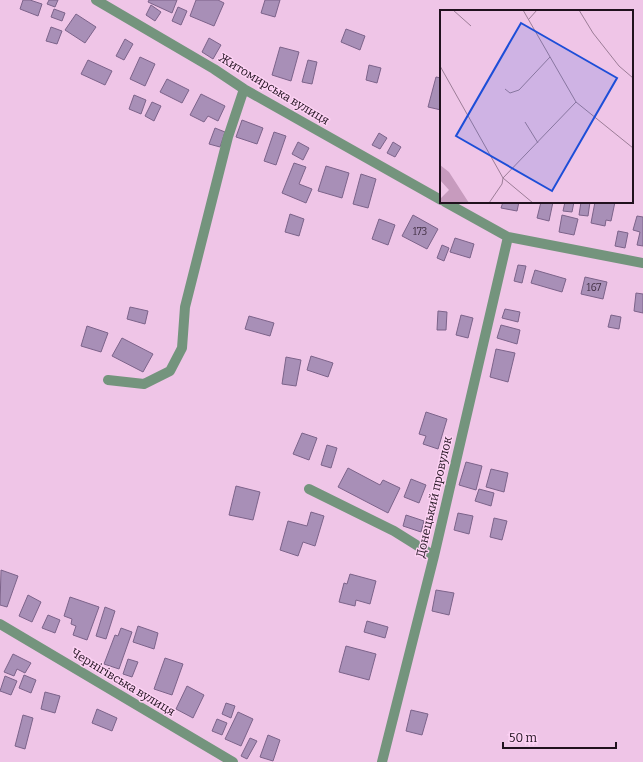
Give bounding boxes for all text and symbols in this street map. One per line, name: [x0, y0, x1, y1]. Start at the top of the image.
inset map: [440, 10, 633, 203]
street label: Житомирська вулиця: [216, 50, 332, 128]
house number: 173: [413, 226, 428, 238]
house number: 167: [587, 282, 601, 294]
street label: Донецький провулок: [413, 435, 455, 559]
street label: Чернігівська вулиця: [68, 645, 178, 719]
scale bar: [503, 724, 616, 750]
text: 50 m: [509, 731, 538, 745]

